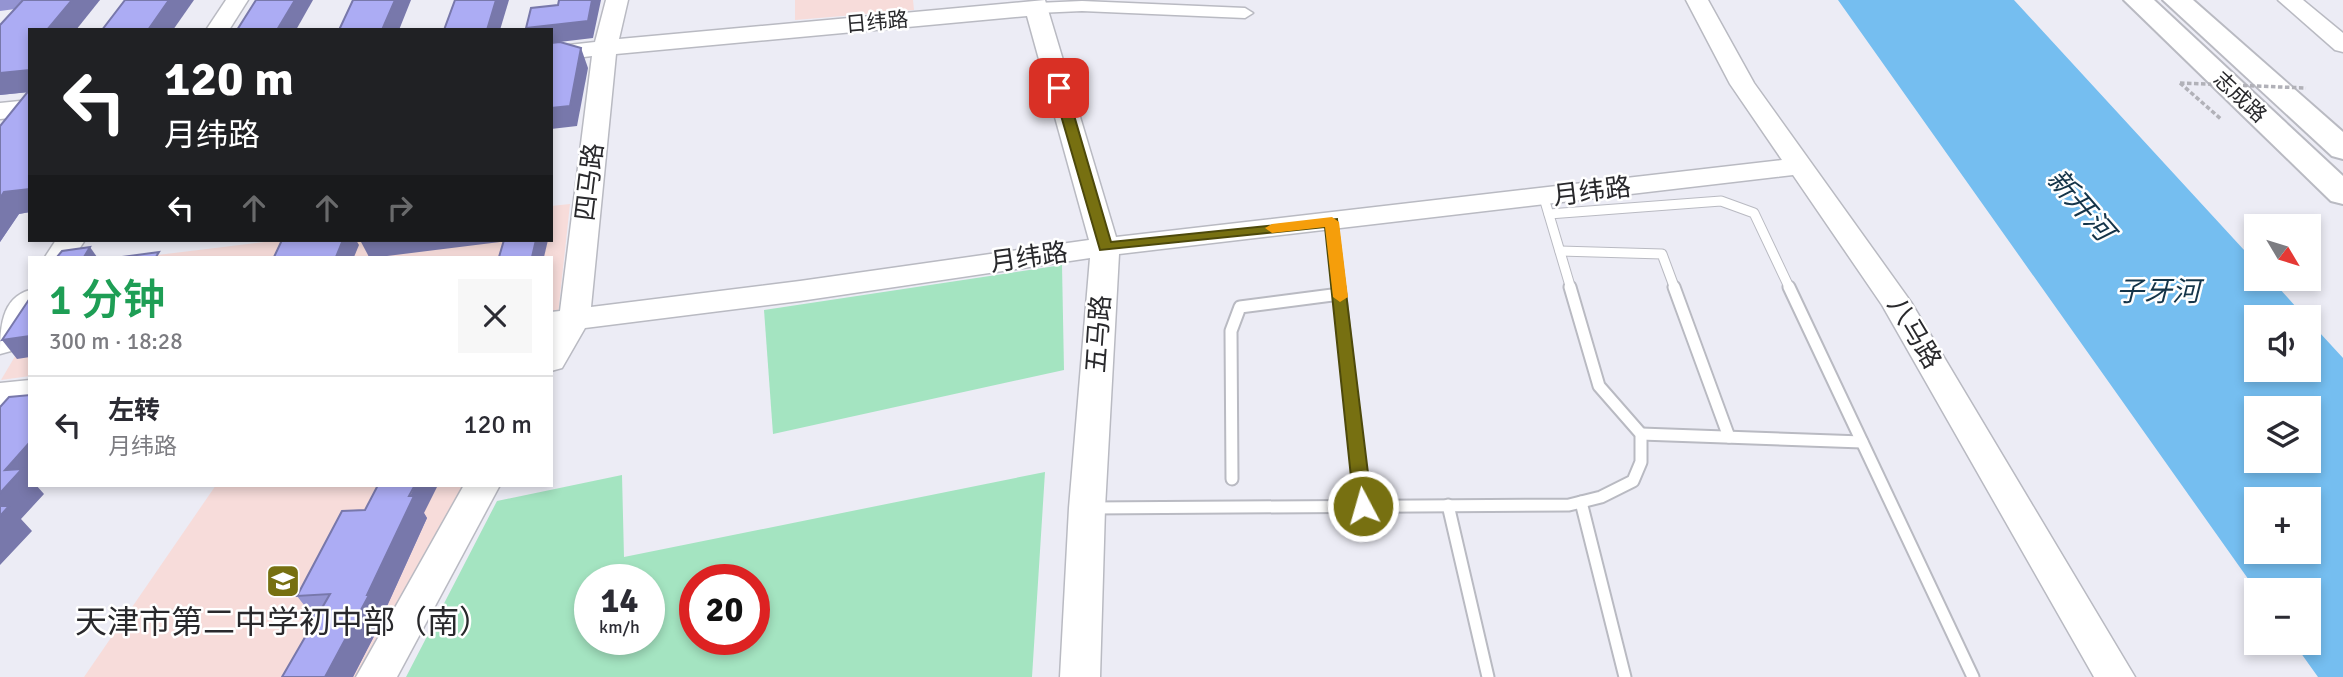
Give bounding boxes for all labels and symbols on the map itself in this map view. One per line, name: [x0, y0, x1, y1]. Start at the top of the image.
street label: 日纬路: [844, 6, 910, 38]
pin: [1029, 58, 1089, 118]
street label: 志成路: [2208, 66, 2272, 128]
street label: 四马路: [569, 141, 611, 223]
water label: 新开河: [2040, 162, 2124, 252]
street label: 月纬路: [1551, 171, 1633, 213]
north arrow: [2244, 214, 2320, 290]
street label: 月纬路: [988, 237, 1070, 279]
water label: 子牙河: [2116, 275, 2205, 309]
street label: 八马路: [1880, 291, 1948, 375]
street label: 五马路: [1080, 294, 1118, 374]
position arrow: [1326, 469, 1400, 543]
school or university icon: 天津市第二中学初中部（南）: [264, 562, 302, 600]
speed limit sign: 20: [679, 564, 770, 655]
place label: 天津市第二中学初中部（南）: [75, 603, 491, 642]

